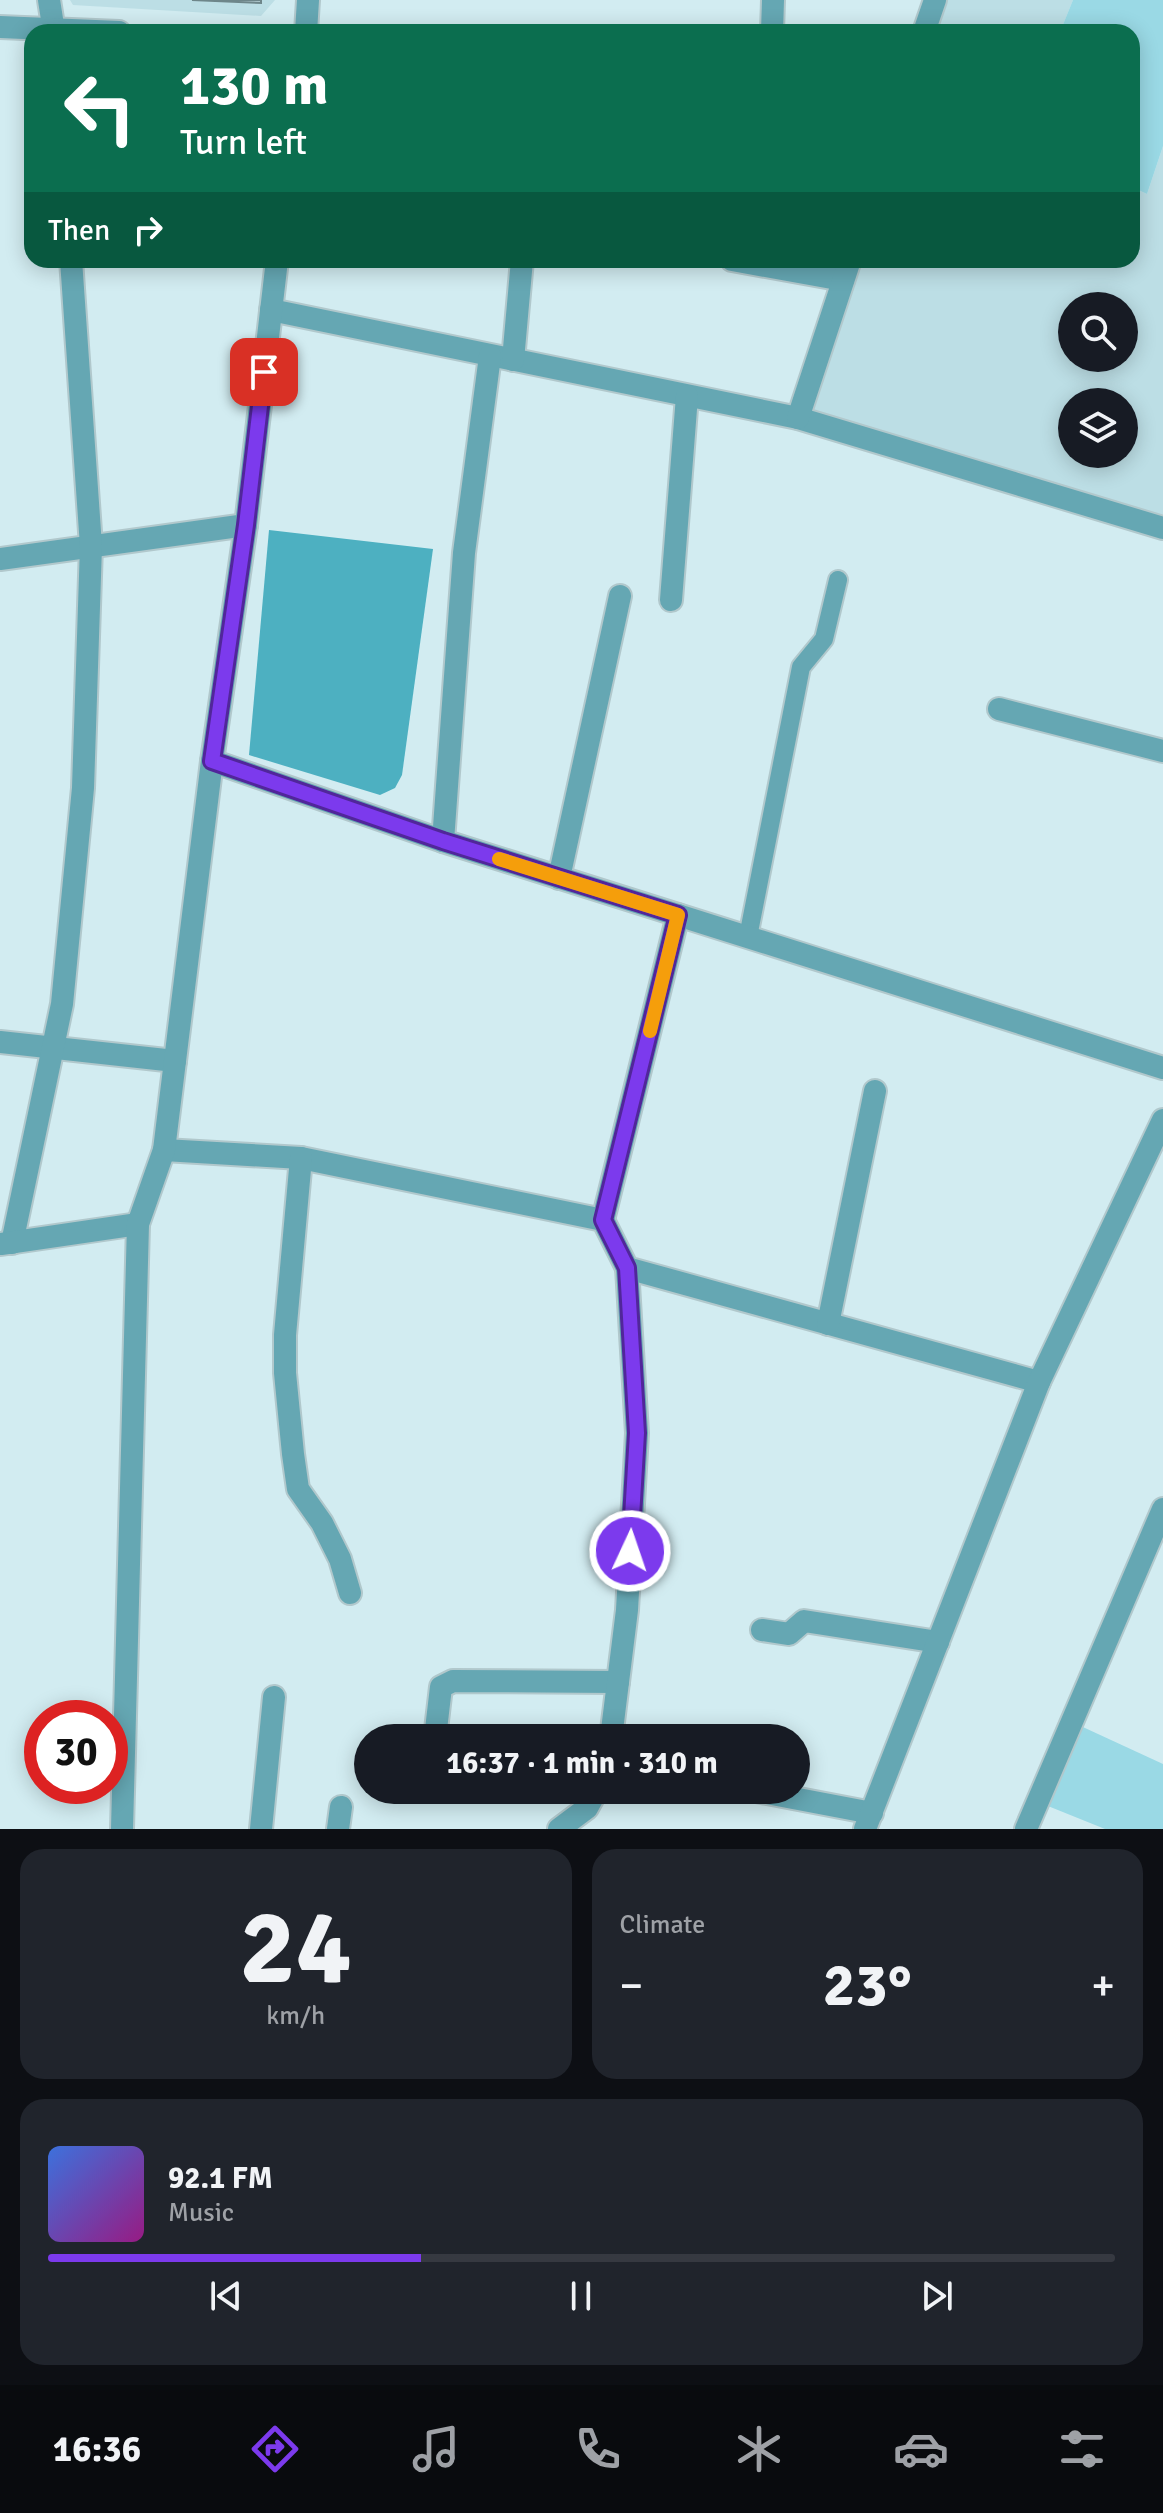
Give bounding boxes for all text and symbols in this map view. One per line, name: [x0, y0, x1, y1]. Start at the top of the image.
text: 130 m: [180, 51, 328, 120]
icon: left: [48, 56, 152, 160]
text: Turn left: [180, 120, 307, 165]
icon: right: [126, 208, 170, 252]
text: Then: [48, 212, 110, 249]
map controls: [1058, 292, 1138, 468]
button: search: [1058, 292, 1138, 372]
pin: [230, 338, 298, 406]
icon: arrive: [242, 350, 286, 394]
button: layers: [1058, 388, 1138, 468]
position arrow: [588, 1509, 672, 1593]
speed limit sign: 30: [24, 1700, 128, 1804]
text: 16:37 · 1 min · 310 m: [446, 1745, 718, 1782]
text: 24: [240, 1884, 352, 2012]
text: Climate: [620, 1909, 705, 1941]
text: 23°: [823, 1949, 912, 2023]
text: −: [620, 1959, 643, 2013]
text: +: [1091, 1959, 1115, 2013]
text: km/h: [266, 2000, 325, 2032]
text: 92.1 FM: [168, 2160, 273, 2197]
text: Music: [168, 2197, 234, 2229]
icon: previous: [204, 2274, 248, 2318]
icon: pause: [559, 2274, 603, 2318]
icon: next: [915, 2274, 959, 2318]
icon: directions: [247, 2421, 303, 2477]
icon: music: [408, 2421, 464, 2477]
icon: phone: [570, 2421, 626, 2477]
icon: climate: [731, 2421, 787, 2477]
icon: car: [893, 2421, 949, 2477]
icon: filters: [1054, 2421, 1110, 2477]
text: 16:36: [53, 2427, 141, 2472]

